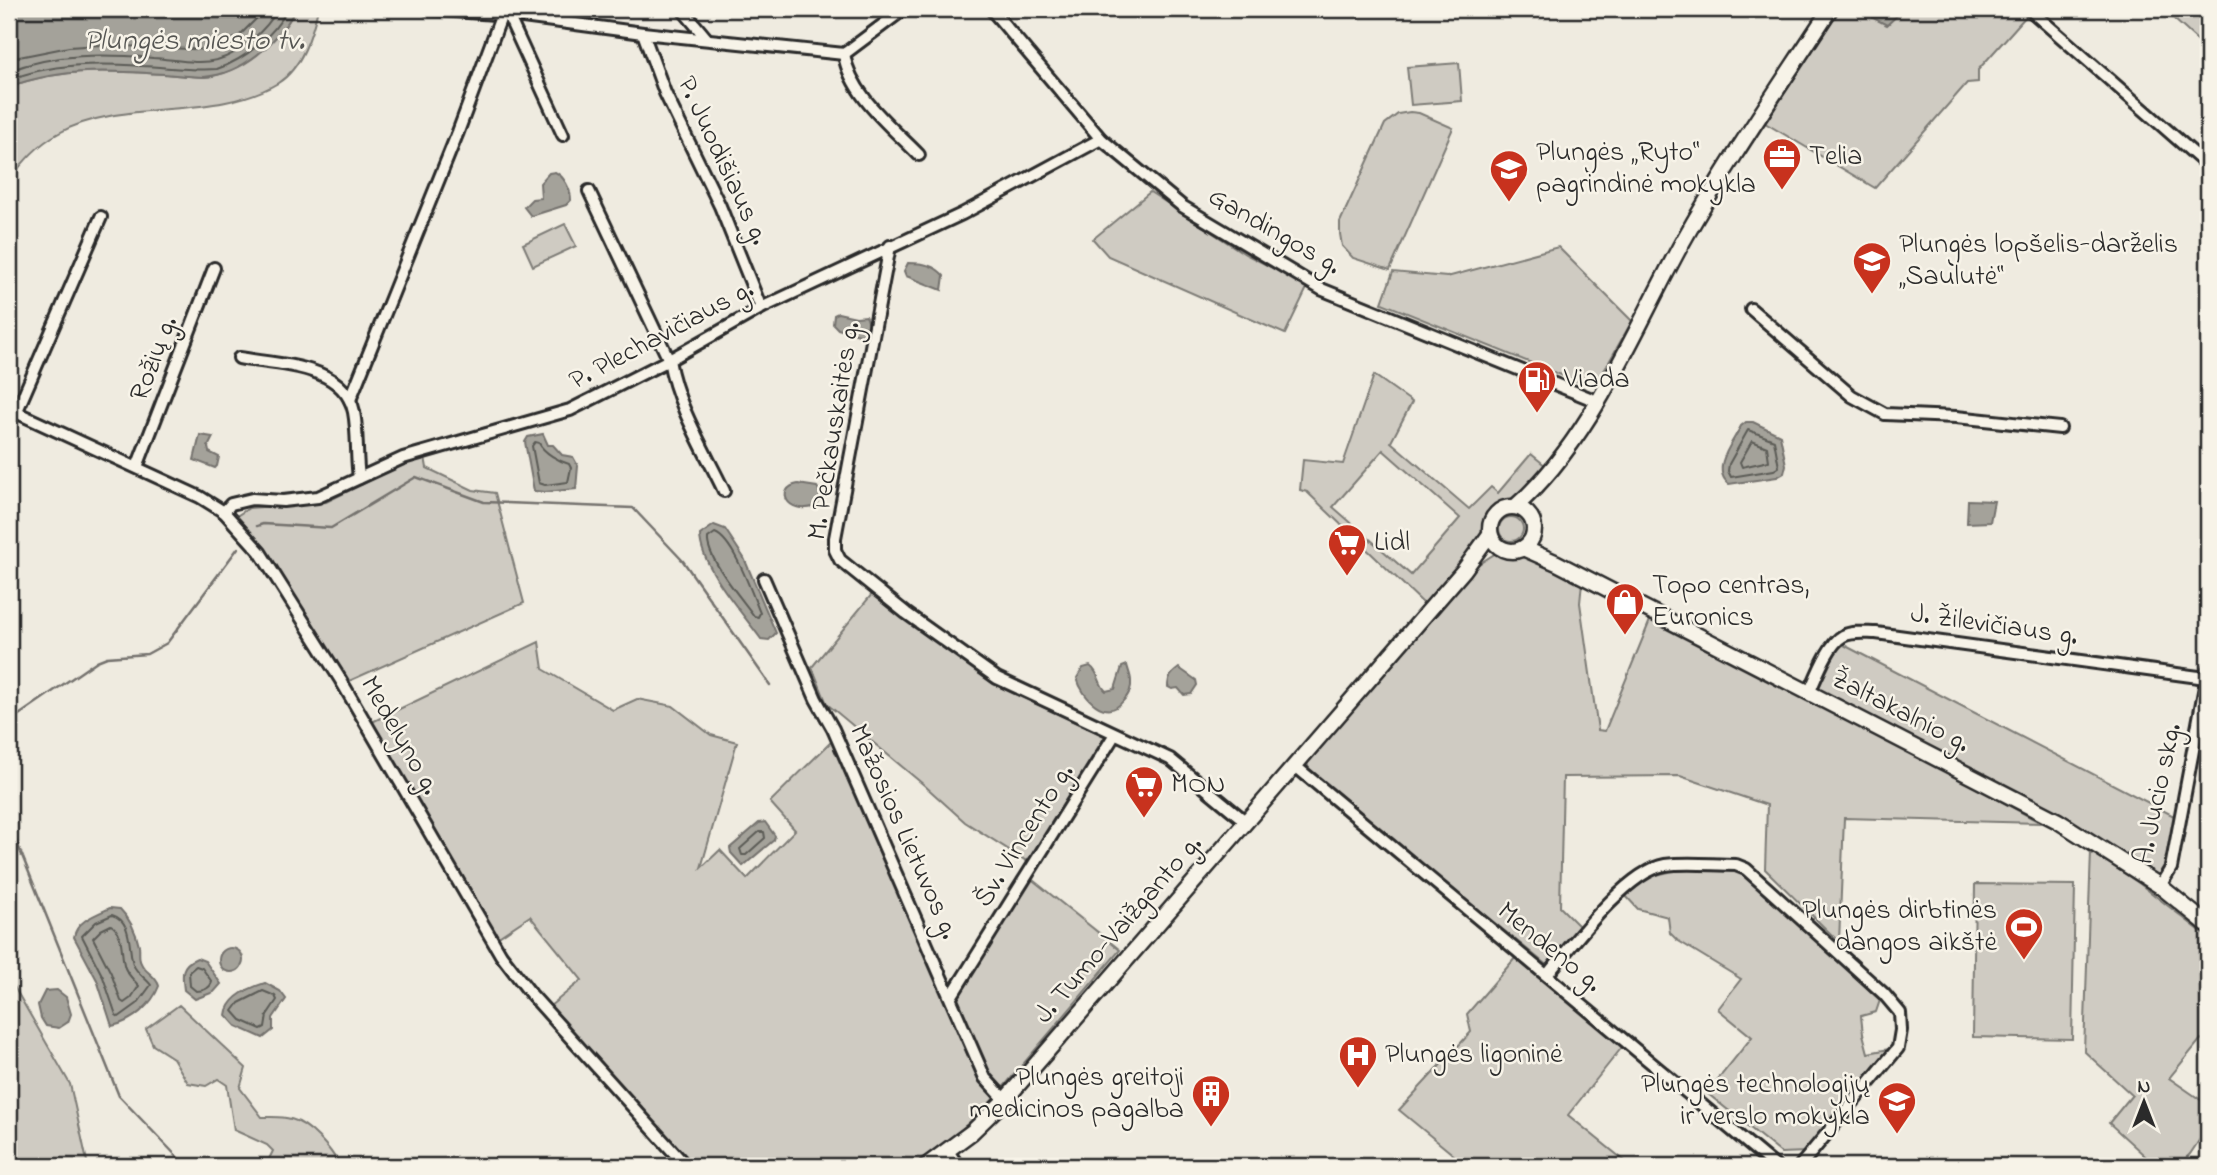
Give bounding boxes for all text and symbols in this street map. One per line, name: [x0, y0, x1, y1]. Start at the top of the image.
water label: Plungės miesto tv.: [84, 20, 305, 64]
street label: P. Juodišiaus g.: [665, 70, 779, 252]
place label: Plungės „Ryto“ pagrindinė mokykla: [1536, 133, 1756, 206]
office icon: Telia: [1761, 136, 1803, 191]
place label: Telia: [1809, 137, 1862, 178]
school or university icon: Plungės „Ryto“ pagrindinė mokykla: [1488, 148, 1530, 203]
street label: Gandingos g.: [1200, 177, 1348, 287]
place label: Plungės lopšelis-darželis „Saulutė“: [1899, 225, 2178, 298]
school or university icon: Plungės lopšelis-darželis „Saulutė“: [1851, 240, 1893, 295]
street label: P. Plechavičiaus g.: [562, 270, 762, 402]
street label: Rožių g.: [120, 311, 190, 407]
street label: M. Pečkauskaitės g.: [797, 319, 873, 543]
fuel station icon: Viada: [1516, 359, 1558, 414]
place label: Viada: [1563, 360, 1630, 401]
supermarket icon: Lidl: [1326, 522, 1368, 577]
place label: Lidl: [1374, 523, 1410, 564]
place label: Topo centras, Euronics: [1652, 566, 1809, 639]
shop icon: Topo centras, Euronics: [1604, 581, 1646, 636]
street label: J. Žilevičiaus g.: [1908, 594, 2080, 658]
street label: Žaltakalnio g.: [1823, 659, 1977, 765]
street label: Medelyno g.: [348, 669, 450, 803]
street label: Mažosios Lietuvos g.: [837, 718, 969, 946]
street label: A. Jucio skg.: [2124, 720, 2194, 868]
street label: Šv. Vincento g.: [964, 756, 1086, 916]
supermarket icon: MON: [1123, 764, 1165, 819]
place label: MON: [1171, 765, 1225, 806]
street label: J. Tumo-Vaižganto g.: [1025, 826, 1213, 1034]
place label: Plungės dirbtinės dangos aikštė: [1802, 891, 1997, 964]
street label: Mendeno g.: [1487, 893, 1611, 1003]
sports icon: Plungės dirbtinės dangos aikštė: [2003, 906, 2045, 961]
hospital icon: Plungės ligoninė: [1337, 1034, 1379, 1089]
place label: Plungės ligoninė: [1385, 1035, 1563, 1076]
place label: Plungės greitoji medicinos pagalba: [969, 1058, 1184, 1131]
place label: Plungės technologijų ir verslo mokykla: [1641, 1065, 1870, 1138]
north arrow: [2108, 1066, 2178, 1136]
building icon: Plungės greitoji medicinos pagalba: [1190, 1073, 1232, 1128]
text: N: [2138, 1074, 2151, 1101]
school or university icon: Plungės technologijų ir verslo mokykla: [1876, 1080, 1918, 1135]

